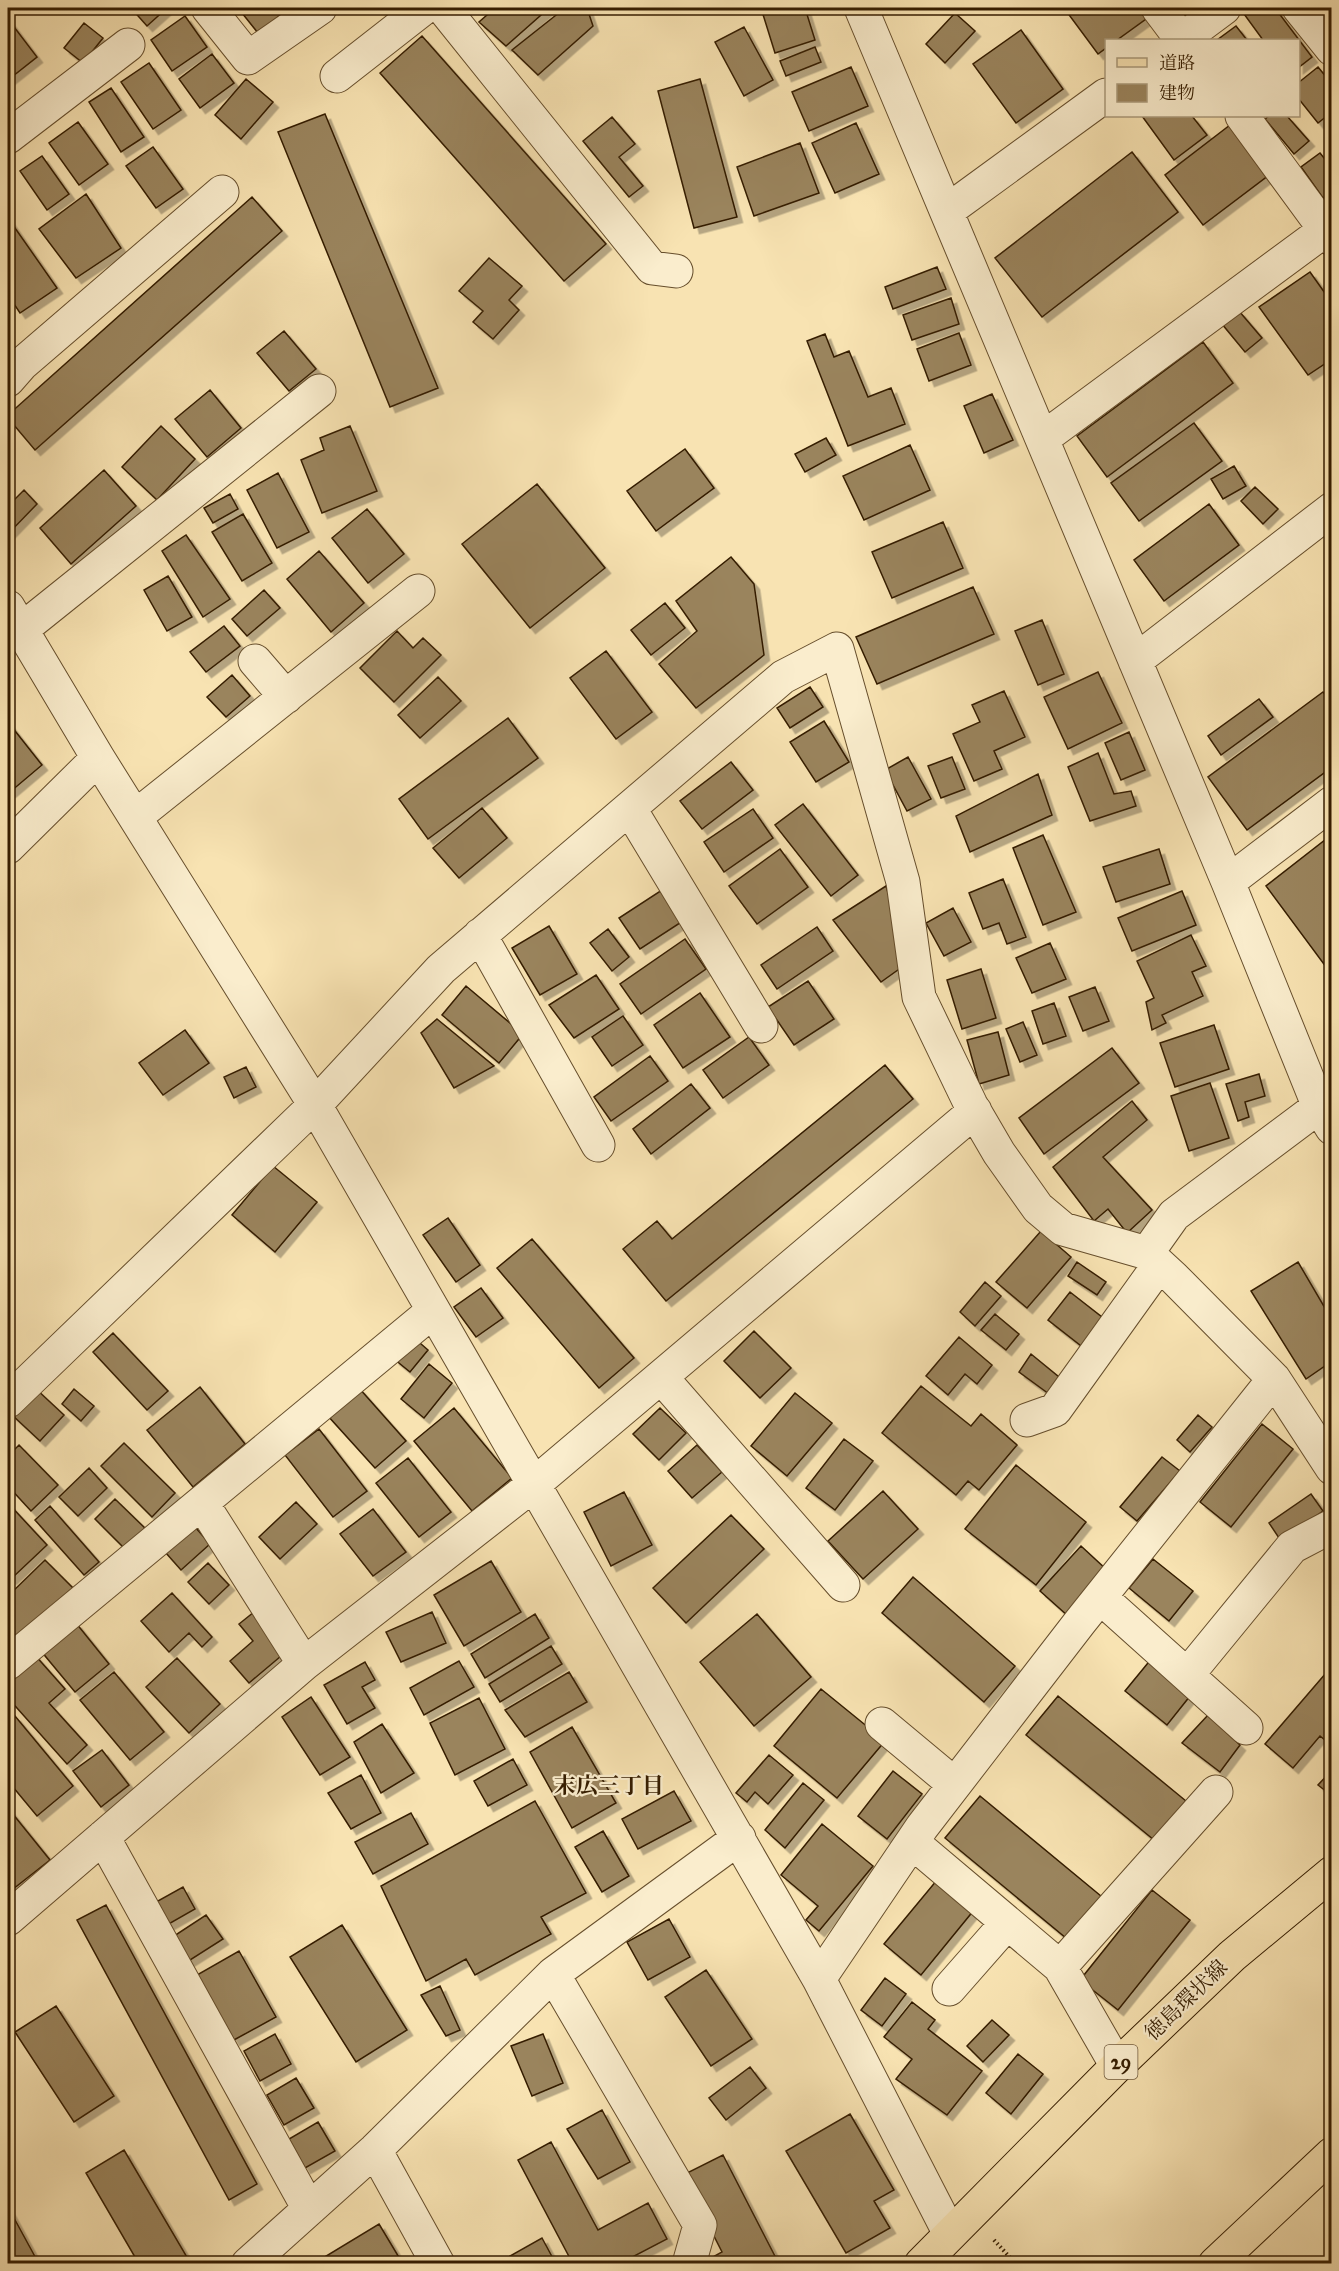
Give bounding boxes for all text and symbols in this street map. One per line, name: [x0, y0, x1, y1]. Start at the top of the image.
legend: [1105, 39, 1300, 117]
text: 道路: [1159, 52, 1195, 74]
text: 建物: [1159, 82, 1195, 104]
district label: 末広三丁目: [554, 1772, 664, 1799]
street label: 徳島環状線: [1139, 1954, 1233, 2046]
road number: 29: [1104, 2045, 1138, 2079]

